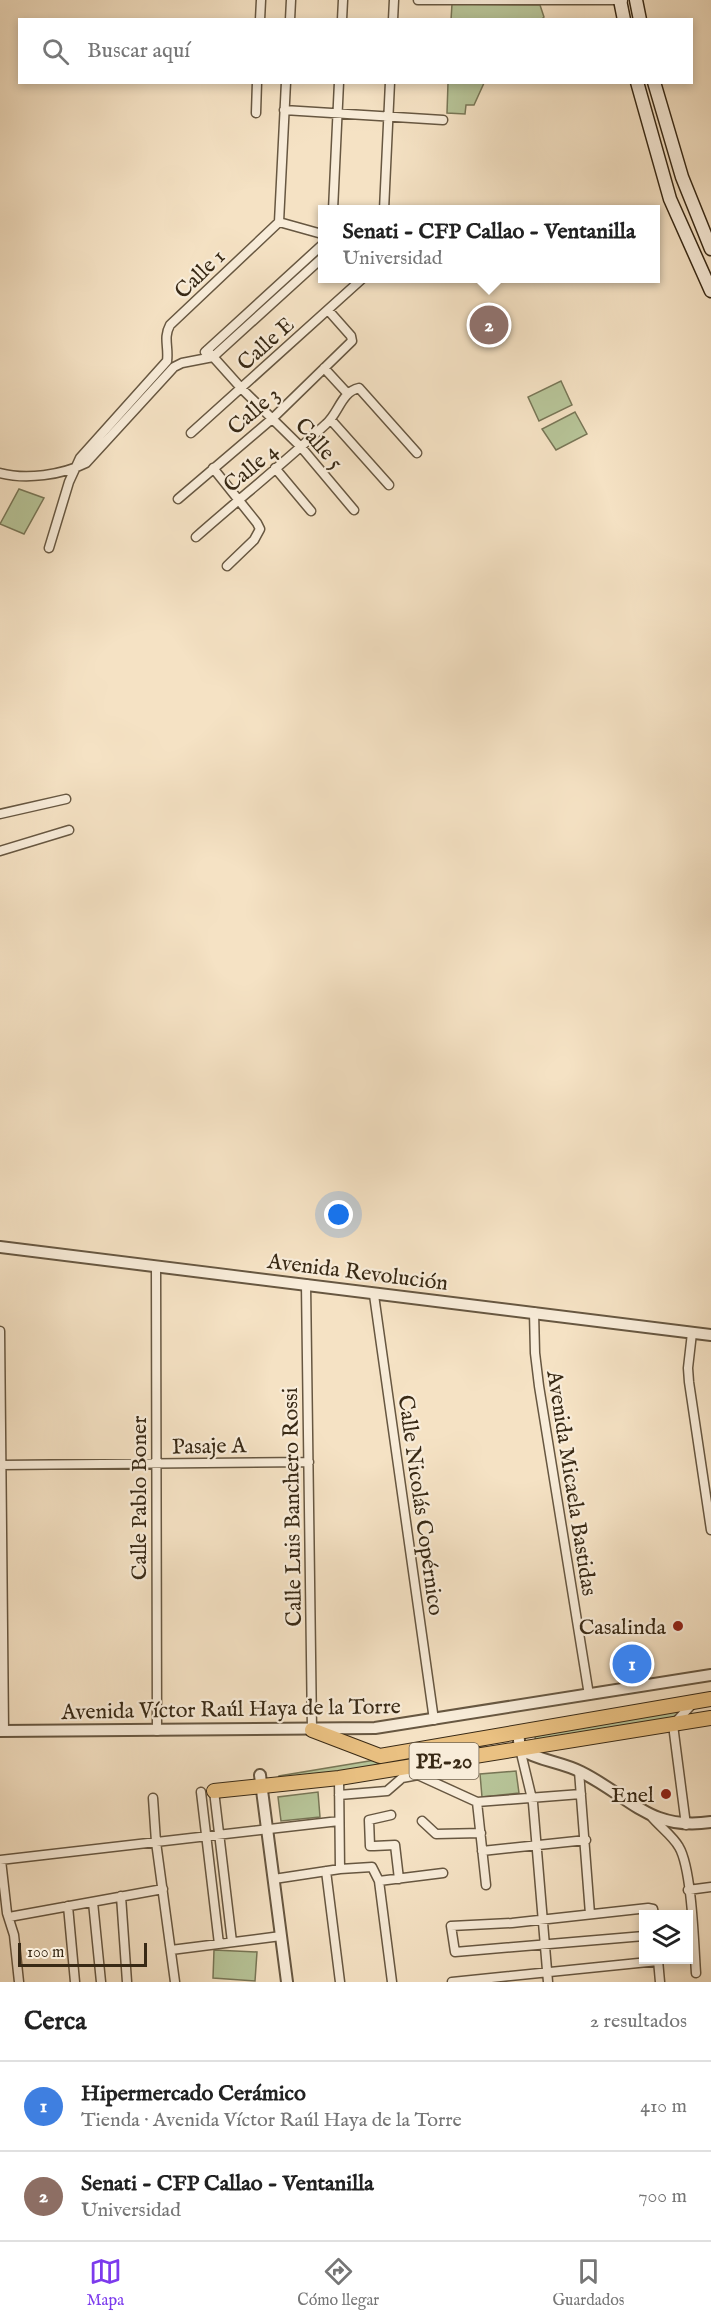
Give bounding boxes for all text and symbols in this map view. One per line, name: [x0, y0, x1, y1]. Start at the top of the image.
search box: [18, 18, 693, 84]
icon: search: [39, 35, 72, 68]
text: Buscar aquí: [87, 37, 190, 65]
popup: [318, 205, 660, 283]
text: Senati - CFP Callao - Ventanilla: [343, 218, 635, 246]
street label: Calle 1: [169, 243, 232, 305]
text: Universidad: [343, 246, 442, 271]
pin: 2: [470, 302, 508, 348]
street label: Calle E: [232, 312, 301, 377]
street label: Calle 3: [222, 381, 286, 442]
street label: Calle 5: [288, 412, 349, 476]
street label: Calle 4: [218, 437, 285, 499]
your location: [324, 1200, 353, 1229]
street label: Avenida Revolución: [265, 1248, 450, 1298]
street label: Avenida Micaela Bastidas: [539, 1368, 603, 1598]
street label: Calle Luis Banchero Rossi: [277, 1387, 309, 1627]
street label: Calle Nicolás Copérnico: [391, 1393, 449, 1618]
street label: Calle Pablo Boner: [126, 1416, 154, 1580]
street label: Pasaje A: [172, 1432, 248, 1462]
place label: Casalinda: [579, 1614, 666, 1642]
marker: Casalinda: [671, 1619, 685, 1633]
pin: 1: [612, 1642, 652, 1686]
street label: Avenida Víctor Raúl Haya de la Torre: [60, 1693, 401, 1727]
road number: PE-20: [410, 1743, 478, 1779]
place label: Enel: [611, 1782, 654, 1810]
marker: Enel: [659, 1787, 673, 1801]
map controls: [639, 1910, 693, 1964]
button: layers: [639, 1910, 693, 1964]
scale bar: [18, 1940, 147, 1968]
text: 100 m: [27, 1943, 64, 1963]
text: Cerca: [24, 2005, 86, 2038]
text: 2 resultados: [590, 2009, 687, 2034]
text: Hipermercado Cerámico: [81, 2080, 306, 2108]
text: 1: [40, 2094, 47, 2119]
text: 410 m: [640, 2094, 687, 2119]
text: Tienda · Avenida Víctor Raúl Haya de la Torre: [81, 2108, 462, 2133]
text: Senati - CFP Callao - Ventanilla: [81, 2170, 374, 2198]
text: 2: [39, 2184, 48, 2209]
text: 700 m: [638, 2184, 687, 2209]
text: Universidad: [81, 2198, 181, 2223]
tab: Mapa: [87, 2255, 124, 2311]
tab: Cómo llegar: [297, 2255, 379, 2311]
tab: Guardados: [552, 2255, 624, 2311]

